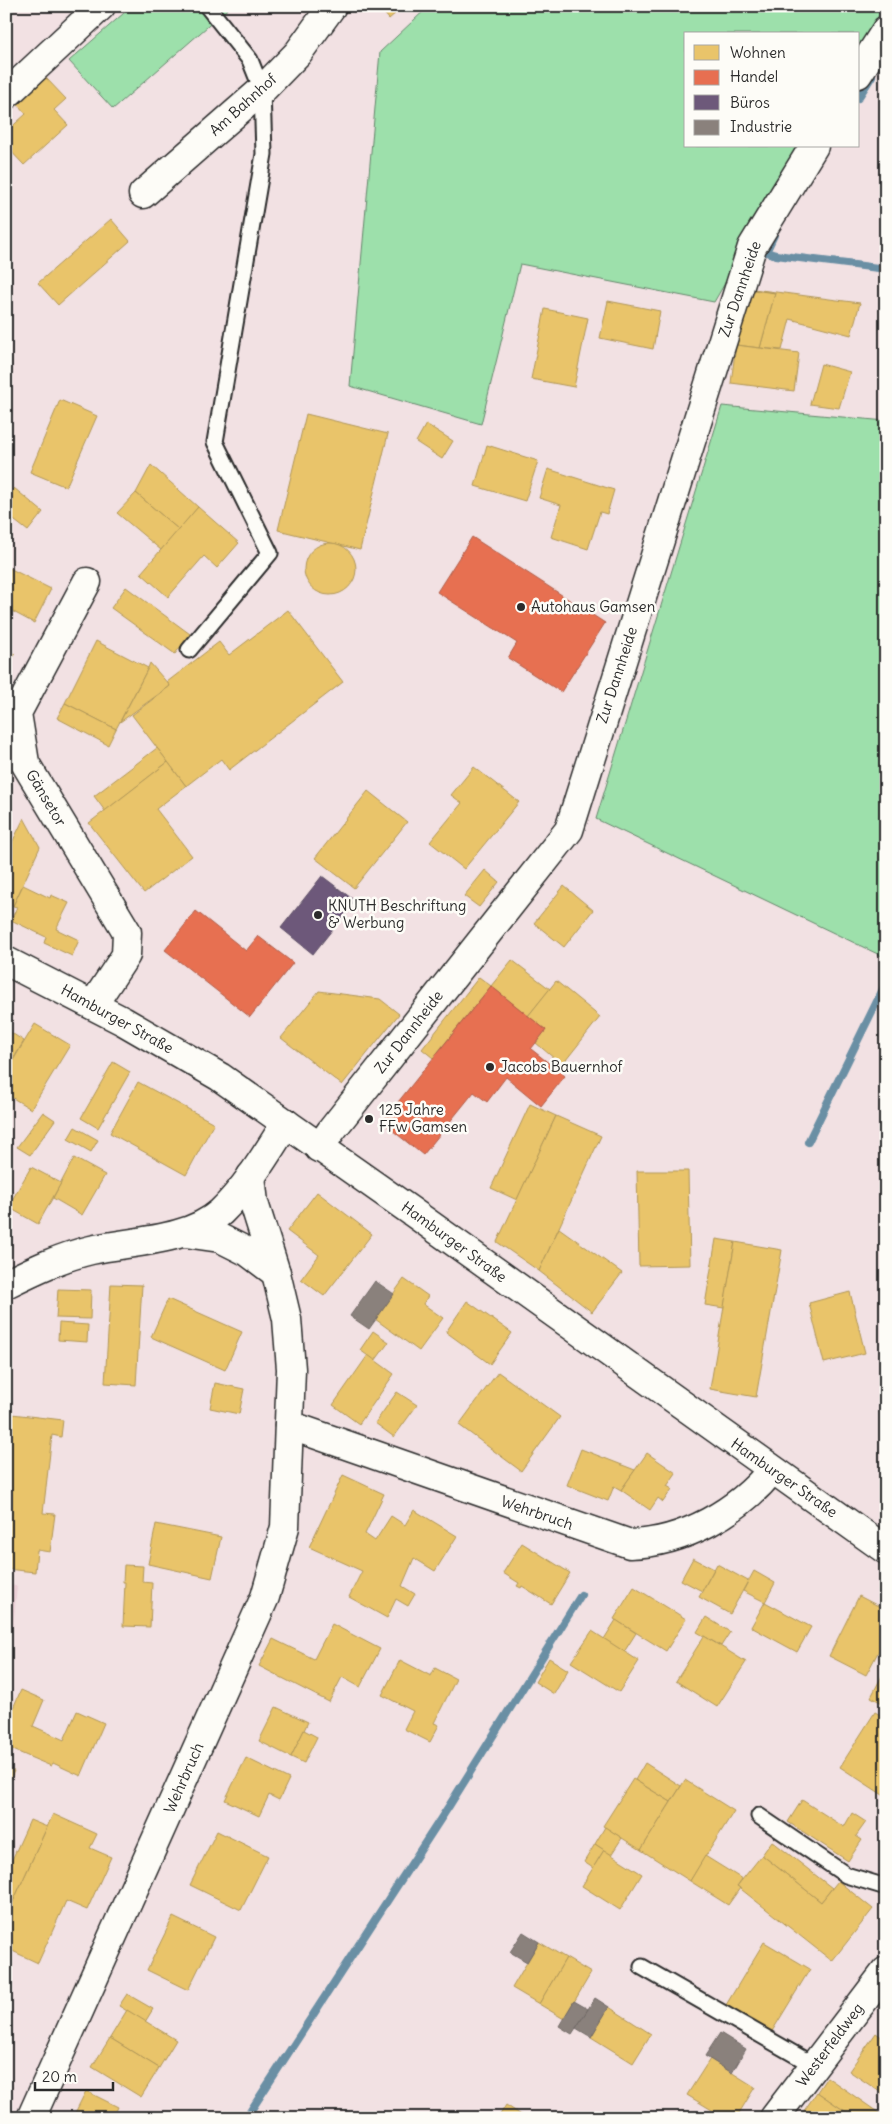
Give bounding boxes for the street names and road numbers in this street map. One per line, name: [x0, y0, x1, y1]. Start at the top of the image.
street label: Am Bahnhof: [205, 69, 281, 140]
street label: Zur Dannheide: [714, 238, 765, 339]
street label: Zur Dannheide: [592, 624, 641, 725]
street label: Gänsetor: [22, 766, 71, 829]
street label: Hamburger Straße: [58, 980, 177, 1057]
street label: Zur Dannheide: [370, 986, 447, 1077]
street label: Hamburger Straße: [398, 1197, 511, 1286]
street label: Hamburger Straße: [727, 1434, 841, 1521]
street label: Wehrbruch: [498, 1491, 576, 1534]
street label: Wehrbruch: [160, 1739, 208, 1816]
street label: Westerfeldweg: [792, 1999, 867, 2090]

